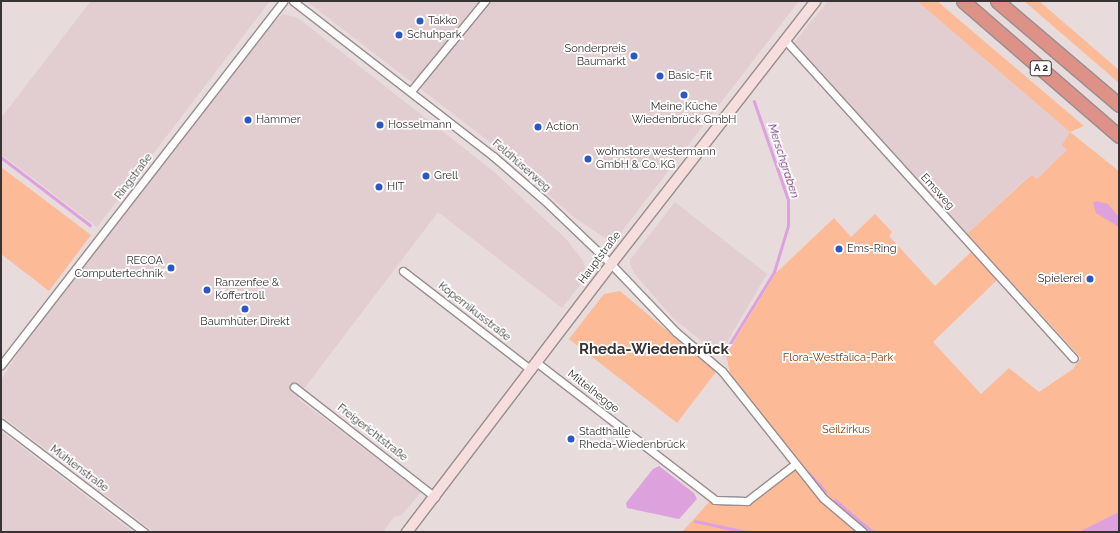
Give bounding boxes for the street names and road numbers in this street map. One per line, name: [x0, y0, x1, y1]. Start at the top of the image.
road number: A 2: [1029, 60, 1053, 76]
street label: Feldhüserweg: [489, 137, 553, 195]
street label: Ringstraße: [112, 151, 156, 203]
street label: Emsweg: [917, 171, 957, 213]
street label: Hauptstraße: [576, 229, 624, 287]
street label: Kopernikusstraße: [435, 280, 513, 344]
street label: Mittelhegge: [565, 368, 621, 416]
street label: Freigerichtstraße: [334, 401, 410, 465]
street label: Mühlenstraße: [47, 443, 111, 495]

